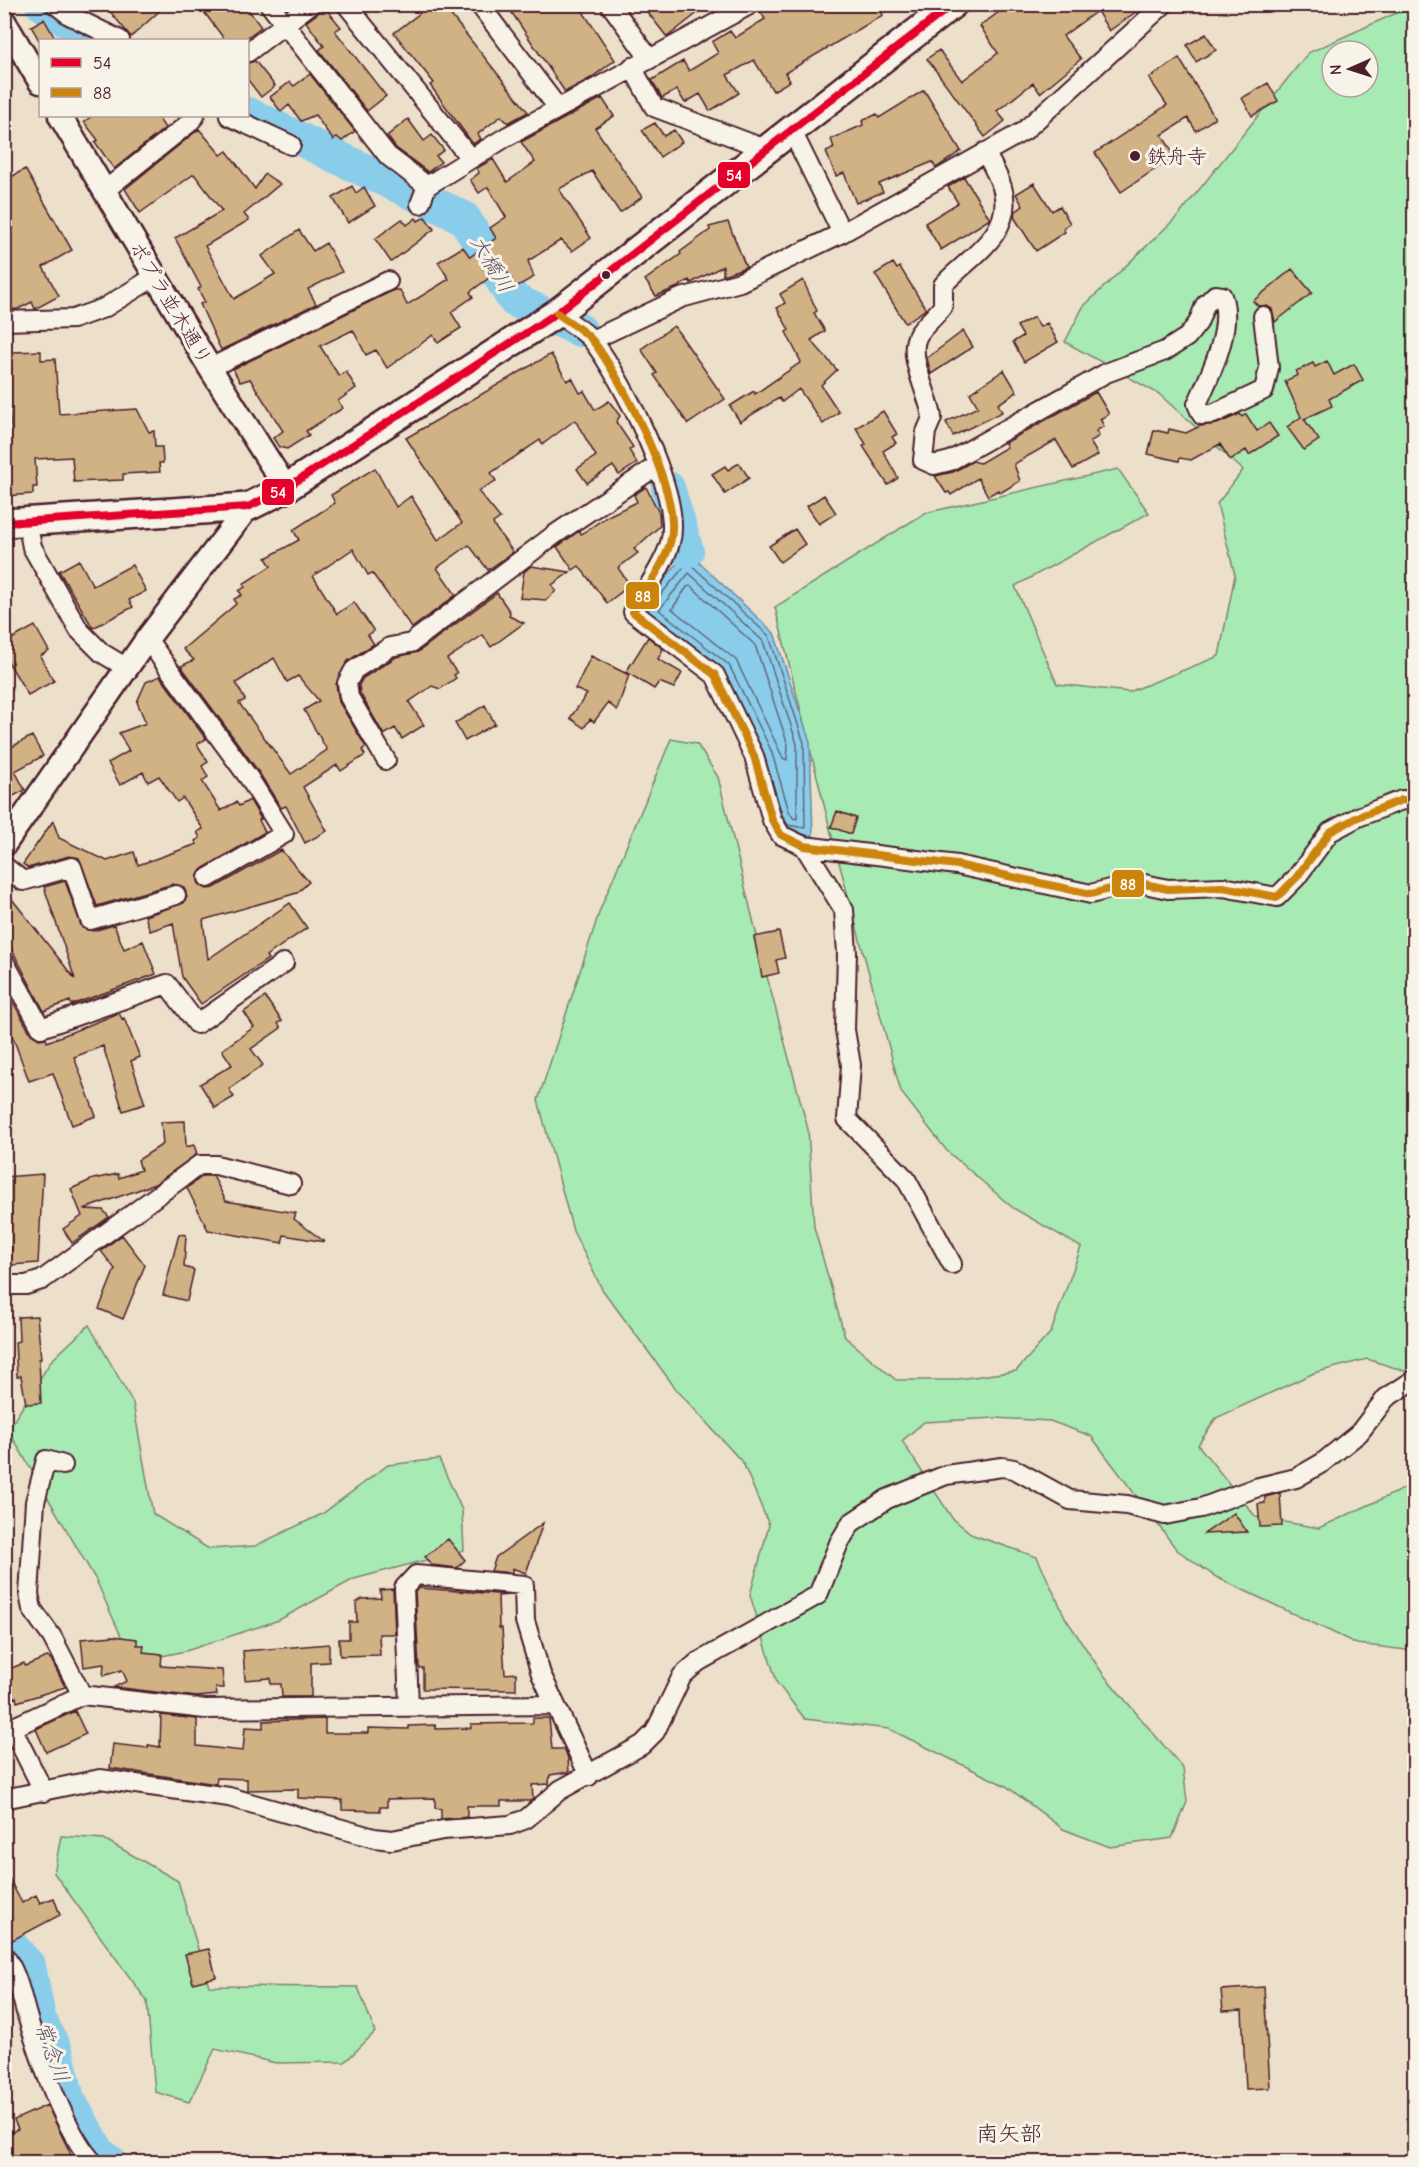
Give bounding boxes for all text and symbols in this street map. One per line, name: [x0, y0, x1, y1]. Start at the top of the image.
legend: [39, 39, 249, 117]
north arrow: [1320, 39, 1380, 99]
text: 54: [93, 53, 111, 74]
text: N: [1327, 64, 1345, 75]
text: 88: [93, 83, 112, 104]
place label: 鉄舟寺: [1147, 145, 1207, 168]
marker: 鉄舟寺: [1128, 149, 1142, 163]
line badge: 54: [717, 161, 751, 189]
text: 54: [726, 167, 742, 185]
water label: 大橋川: [465, 231, 519, 297]
street label: ポプラ並木通り: [125, 237, 216, 369]
unlabelled marker: [600, 269, 612, 281]
line badge: 54: [261, 478, 295, 506]
text: 54: [270, 484, 286, 502]
line badge: 88: [625, 581, 660, 610]
text: 88: [635, 588, 651, 606]
line badge: 88: [1111, 869, 1145, 898]
text: 88: [1120, 876, 1136, 894]
water label: 常念川: [30, 2018, 74, 2086]
district label: 南矢部: [976, 2121, 1042, 2147]

